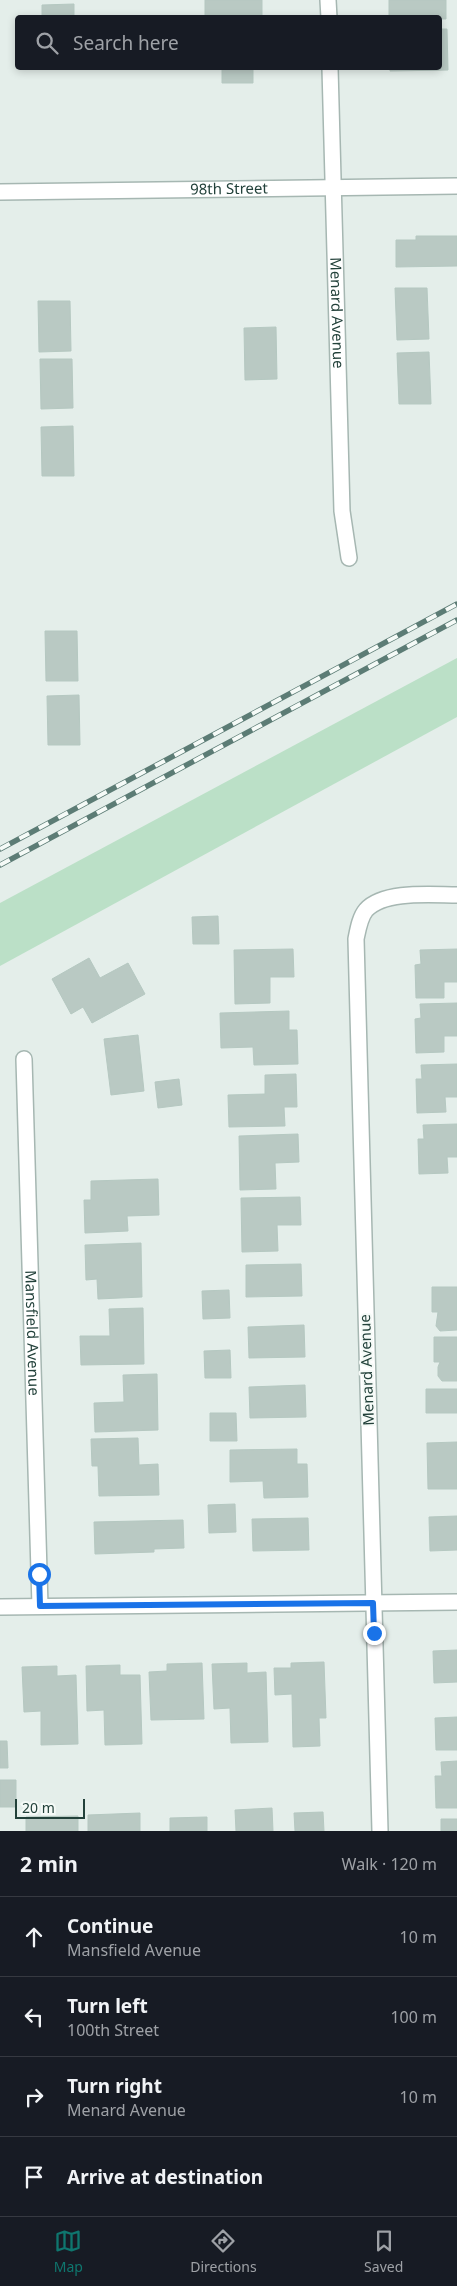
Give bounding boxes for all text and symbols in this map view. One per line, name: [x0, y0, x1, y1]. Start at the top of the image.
search box: [15, 15, 442, 70]
icon: search: [33, 29, 61, 57]
text: Search here: [73, 30, 179, 56]
street label: 98th Street: [190, 177, 269, 199]
street label: Menard Avenue: [326, 257, 349, 369]
street label: Mansfield Avenue: [21, 1270, 45, 1396]
street label: Menard Avenue: [354, 1314, 378, 1426]
route start: [28, 1563, 51, 1586]
route end: [363, 1622, 386, 1645]
scale bar: [15, 1796, 85, 1819]
text: 20 m: [22, 1798, 55, 1817]
text: 2 min: [20, 1850, 78, 1878]
text: Walk · 120 m: [342, 1853, 437, 1875]
text: Continue: [67, 1913, 153, 1939]
icon: ahead: [20, 1923, 48, 1951]
text: 10 m: [400, 1926, 437, 1948]
text: Mansfield Avenue: [67, 1939, 201, 1961]
text: Turn left: [67, 1993, 148, 2019]
icon: left: [20, 2003, 48, 2031]
text: 100 m: [390, 2006, 437, 2028]
text: 100th Street: [67, 2019, 159, 2041]
text: Turn right: [67, 2073, 162, 2099]
icon: right: [20, 2083, 48, 2111]
text: 10 m: [400, 2086, 437, 2108]
text: Menard Avenue: [67, 2099, 186, 2121]
icon: arrive: [20, 2163, 48, 2191]
text: Arrive at destination: [67, 2164, 263, 2190]
tab: Map: [54, 2227, 83, 2276]
tab: Directions: [190, 2227, 257, 2276]
tab: Saved: [364, 2227, 403, 2276]

